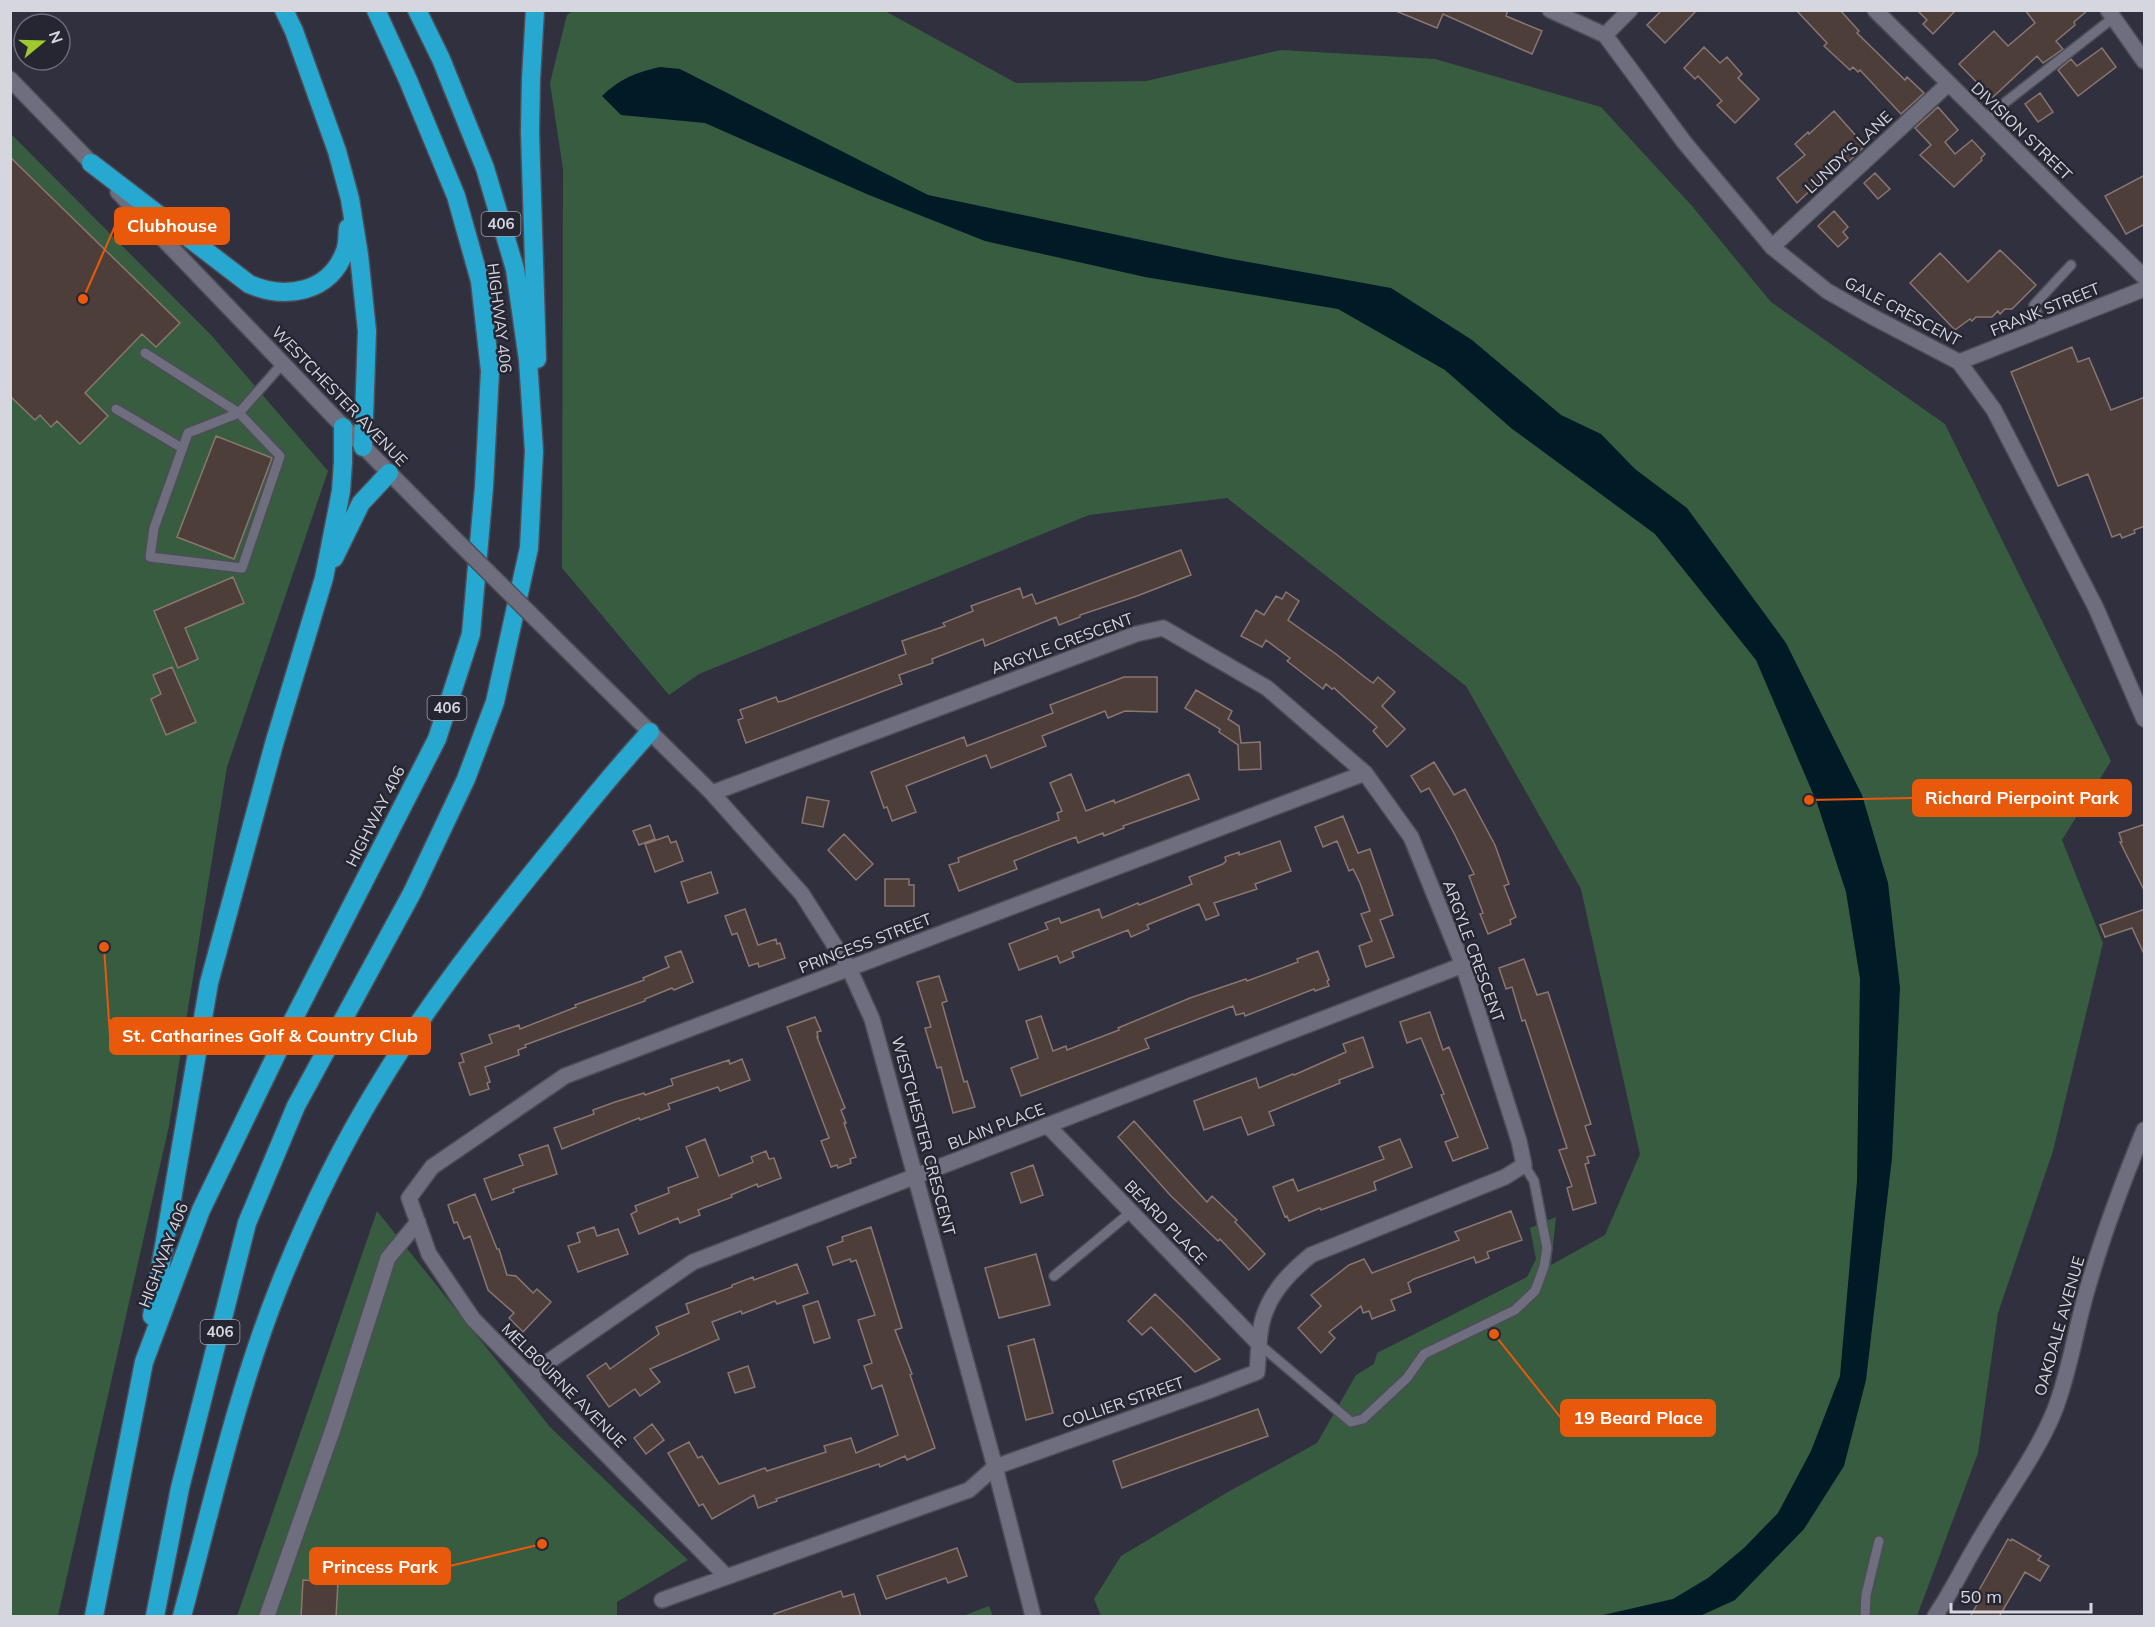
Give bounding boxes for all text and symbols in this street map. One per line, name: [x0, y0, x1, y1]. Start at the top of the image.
north arrow: [12, 12, 72, 72]
text: N: [45, 28, 68, 46]
street label: DIVISION STREET: [1967, 78, 2077, 185]
street label: LUNDY'S LANE: [1800, 106, 1896, 198]
callout: Clubhouse: [115, 208, 229, 244]
road number: 406: [482, 212, 520, 236]
text: Clubhouse: [127, 214, 217, 237]
street label: HIGHWAY 406: [483, 262, 517, 374]
street label: GALE CRESCENT: [1841, 272, 1965, 350]
street label: FRANK STREET: [1987, 278, 2103, 340]
street label: WESTCHESTER AVENUE: [268, 322, 412, 470]
street label: ARGYLE CRESCENT: [988, 608, 1136, 678]
road number: 406: [428, 696, 466, 720]
street label: HIGHWAY 406: [341, 762, 409, 870]
callout: Richard Pierpoint Park: [1913, 780, 2131, 816]
text: Richard Pierpoint Park: [1925, 786, 2120, 809]
street label: ARGYLE CRESCENT: [1439, 877, 1509, 1025]
street label: PRINCESS STREET: [796, 908, 935, 978]
callout: St. Catharines Golf & Country Club: [110, 1018, 430, 1054]
text: St. Catharines Golf & Country Club: [122, 1024, 418, 1047]
street label: WESTCHESTER CRESCENT: [888, 1034, 960, 1238]
street label: BLAIN PLACE: [945, 1098, 1047, 1154]
street label: BEARD PLACE: [1121, 1176, 1211, 1268]
street label: HIGHWAY 406: [134, 1200, 192, 1310]
street label: OAKDALE AVENUE: [2029, 1254, 2089, 1398]
street label: MELBOURNE AVENUE: [498, 1319, 630, 1451]
road number: 406: [200, 1320, 240, 1344]
street label: COLLIER STREET: [1059, 1372, 1187, 1432]
callout: 19 Beard Place: [1561, 1400, 1715, 1436]
text: 19 Beard Place: [1573, 1406, 1703, 1429]
callout: Princess Park: [310, 1548, 450, 1584]
text: Princess Park: [322, 1555, 439, 1578]
scale bar: [1951, 1576, 2090, 1614]
text: 50 m: [1960, 1585, 2002, 1608]

